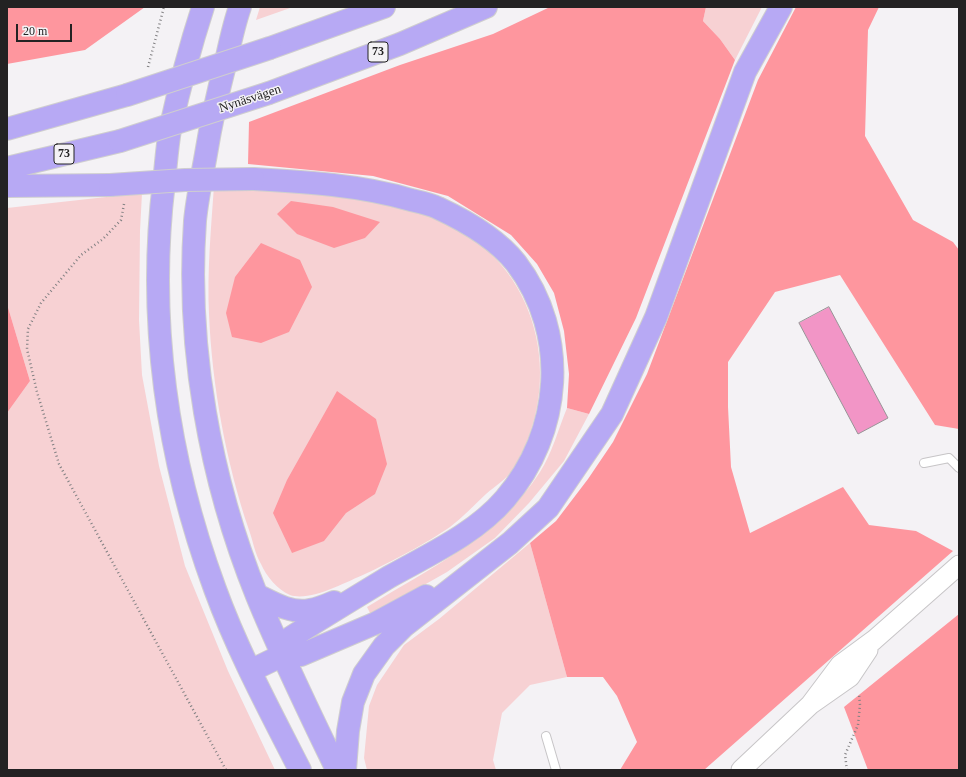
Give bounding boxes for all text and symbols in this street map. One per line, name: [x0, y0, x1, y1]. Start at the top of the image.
scale bar: [18, 16, 74, 42]
text: 20 m: [23, 24, 47, 38]
road number: 73: [368, 42, 388, 62]
street label: Nynäsvägen: [217, 82, 283, 116]
road number: 73: [54, 144, 74, 164]

